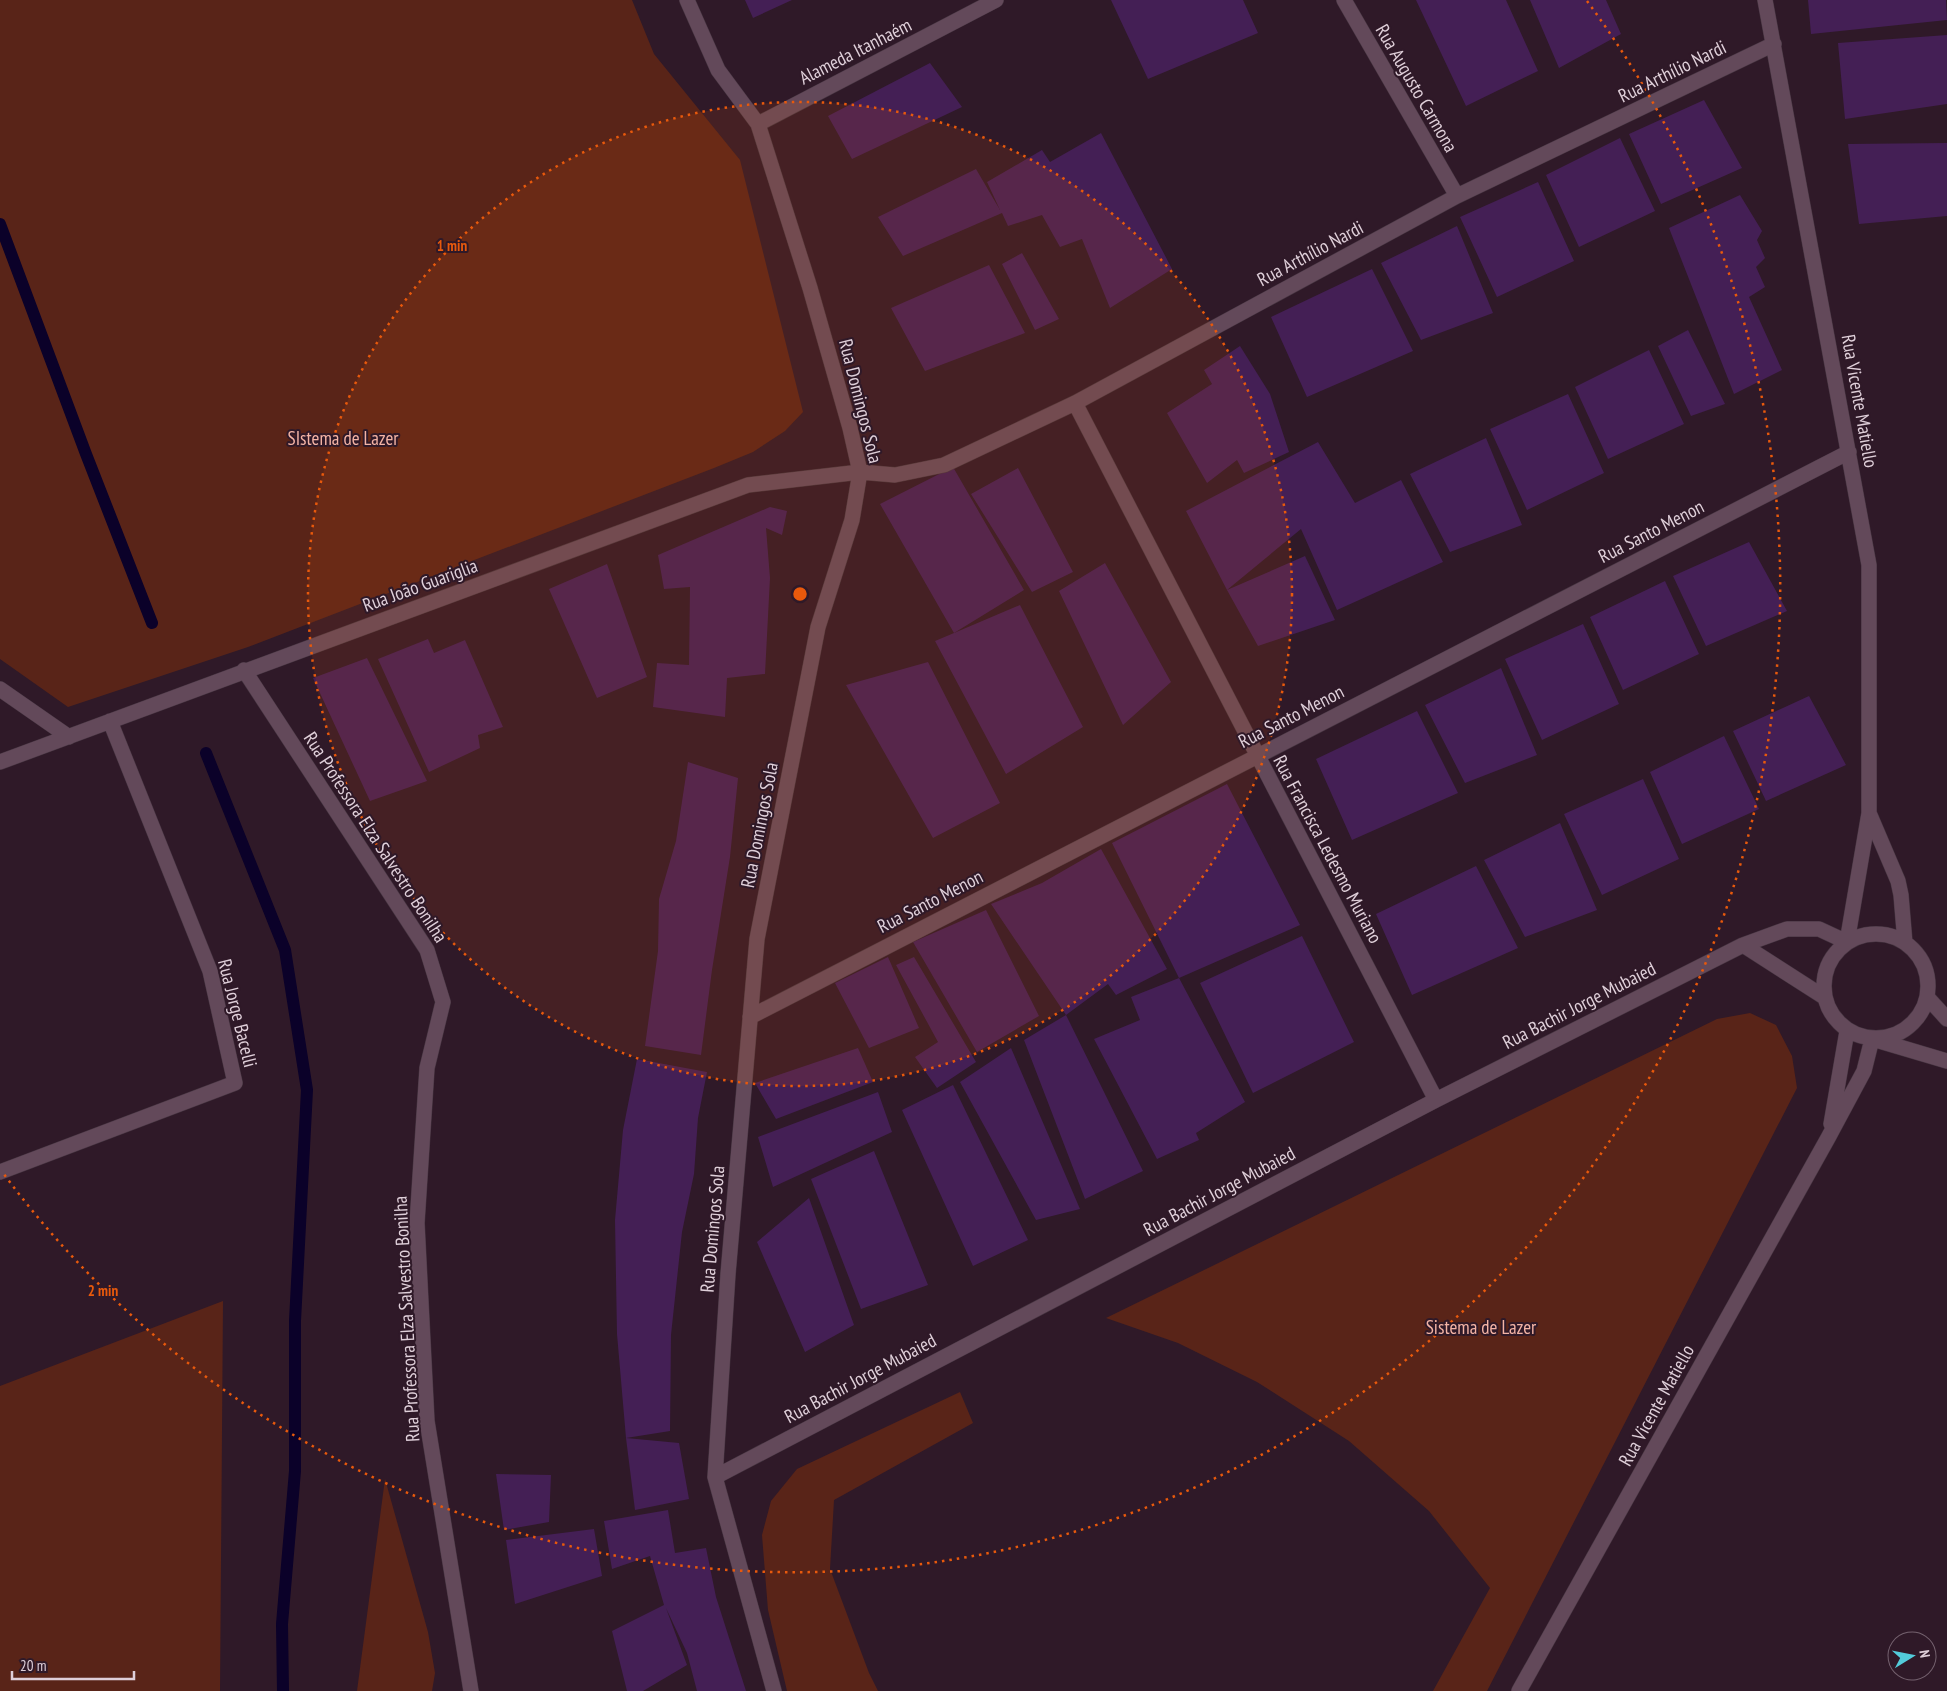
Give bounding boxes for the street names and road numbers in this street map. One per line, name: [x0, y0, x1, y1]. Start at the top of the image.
street label: Alameda Itanhaém: [795, 12, 915, 90]
street label: Rua Augusto Carmona: [1371, 20, 1463, 156]
street label: Rua Arthílio Nardi: [1614, 35, 1730, 107]
street label: Rua Arthílio Nardi: [1253, 215, 1367, 291]
street label: Rua Vicente Matiello: [1836, 332, 1884, 470]
street label: Rua Domingos Sola: [834, 336, 888, 466]
street label: Rua Santo Menon: [1594, 494, 1708, 568]
street label: Rua João Guariglia: [359, 553, 481, 617]
street label: Rua Santo Menon: [1234, 679, 1348, 753]
street label: Rua Professora Elza Salvestro Bonilha: [299, 727, 453, 947]
street label: Rua Francisca Ledesmo Muriano: [1268, 751, 1388, 947]
street label: Rua Domingos Sola: [735, 760, 783, 890]
street label: Rua Santo Menon: [873, 864, 987, 938]
street label: Rua Jorge Bacelli: [213, 956, 263, 1070]
street label: Rua Bachir Jorge Mubaied: [1498, 956, 1660, 1054]
street label: Rua Bachir Jorge Mubaied: [1139, 1141, 1299, 1241]
street label: Rua Domingos Sola: [695, 1165, 729, 1293]
street label: Rua Professora Elza Salvestro Bonilha: [388, 1195, 424, 1443]
street label: Rua Bachir Jorge Mubaied: [780, 1328, 940, 1428]
street label: Rua Vicente Matiello: [1613, 1340, 1699, 1470]

